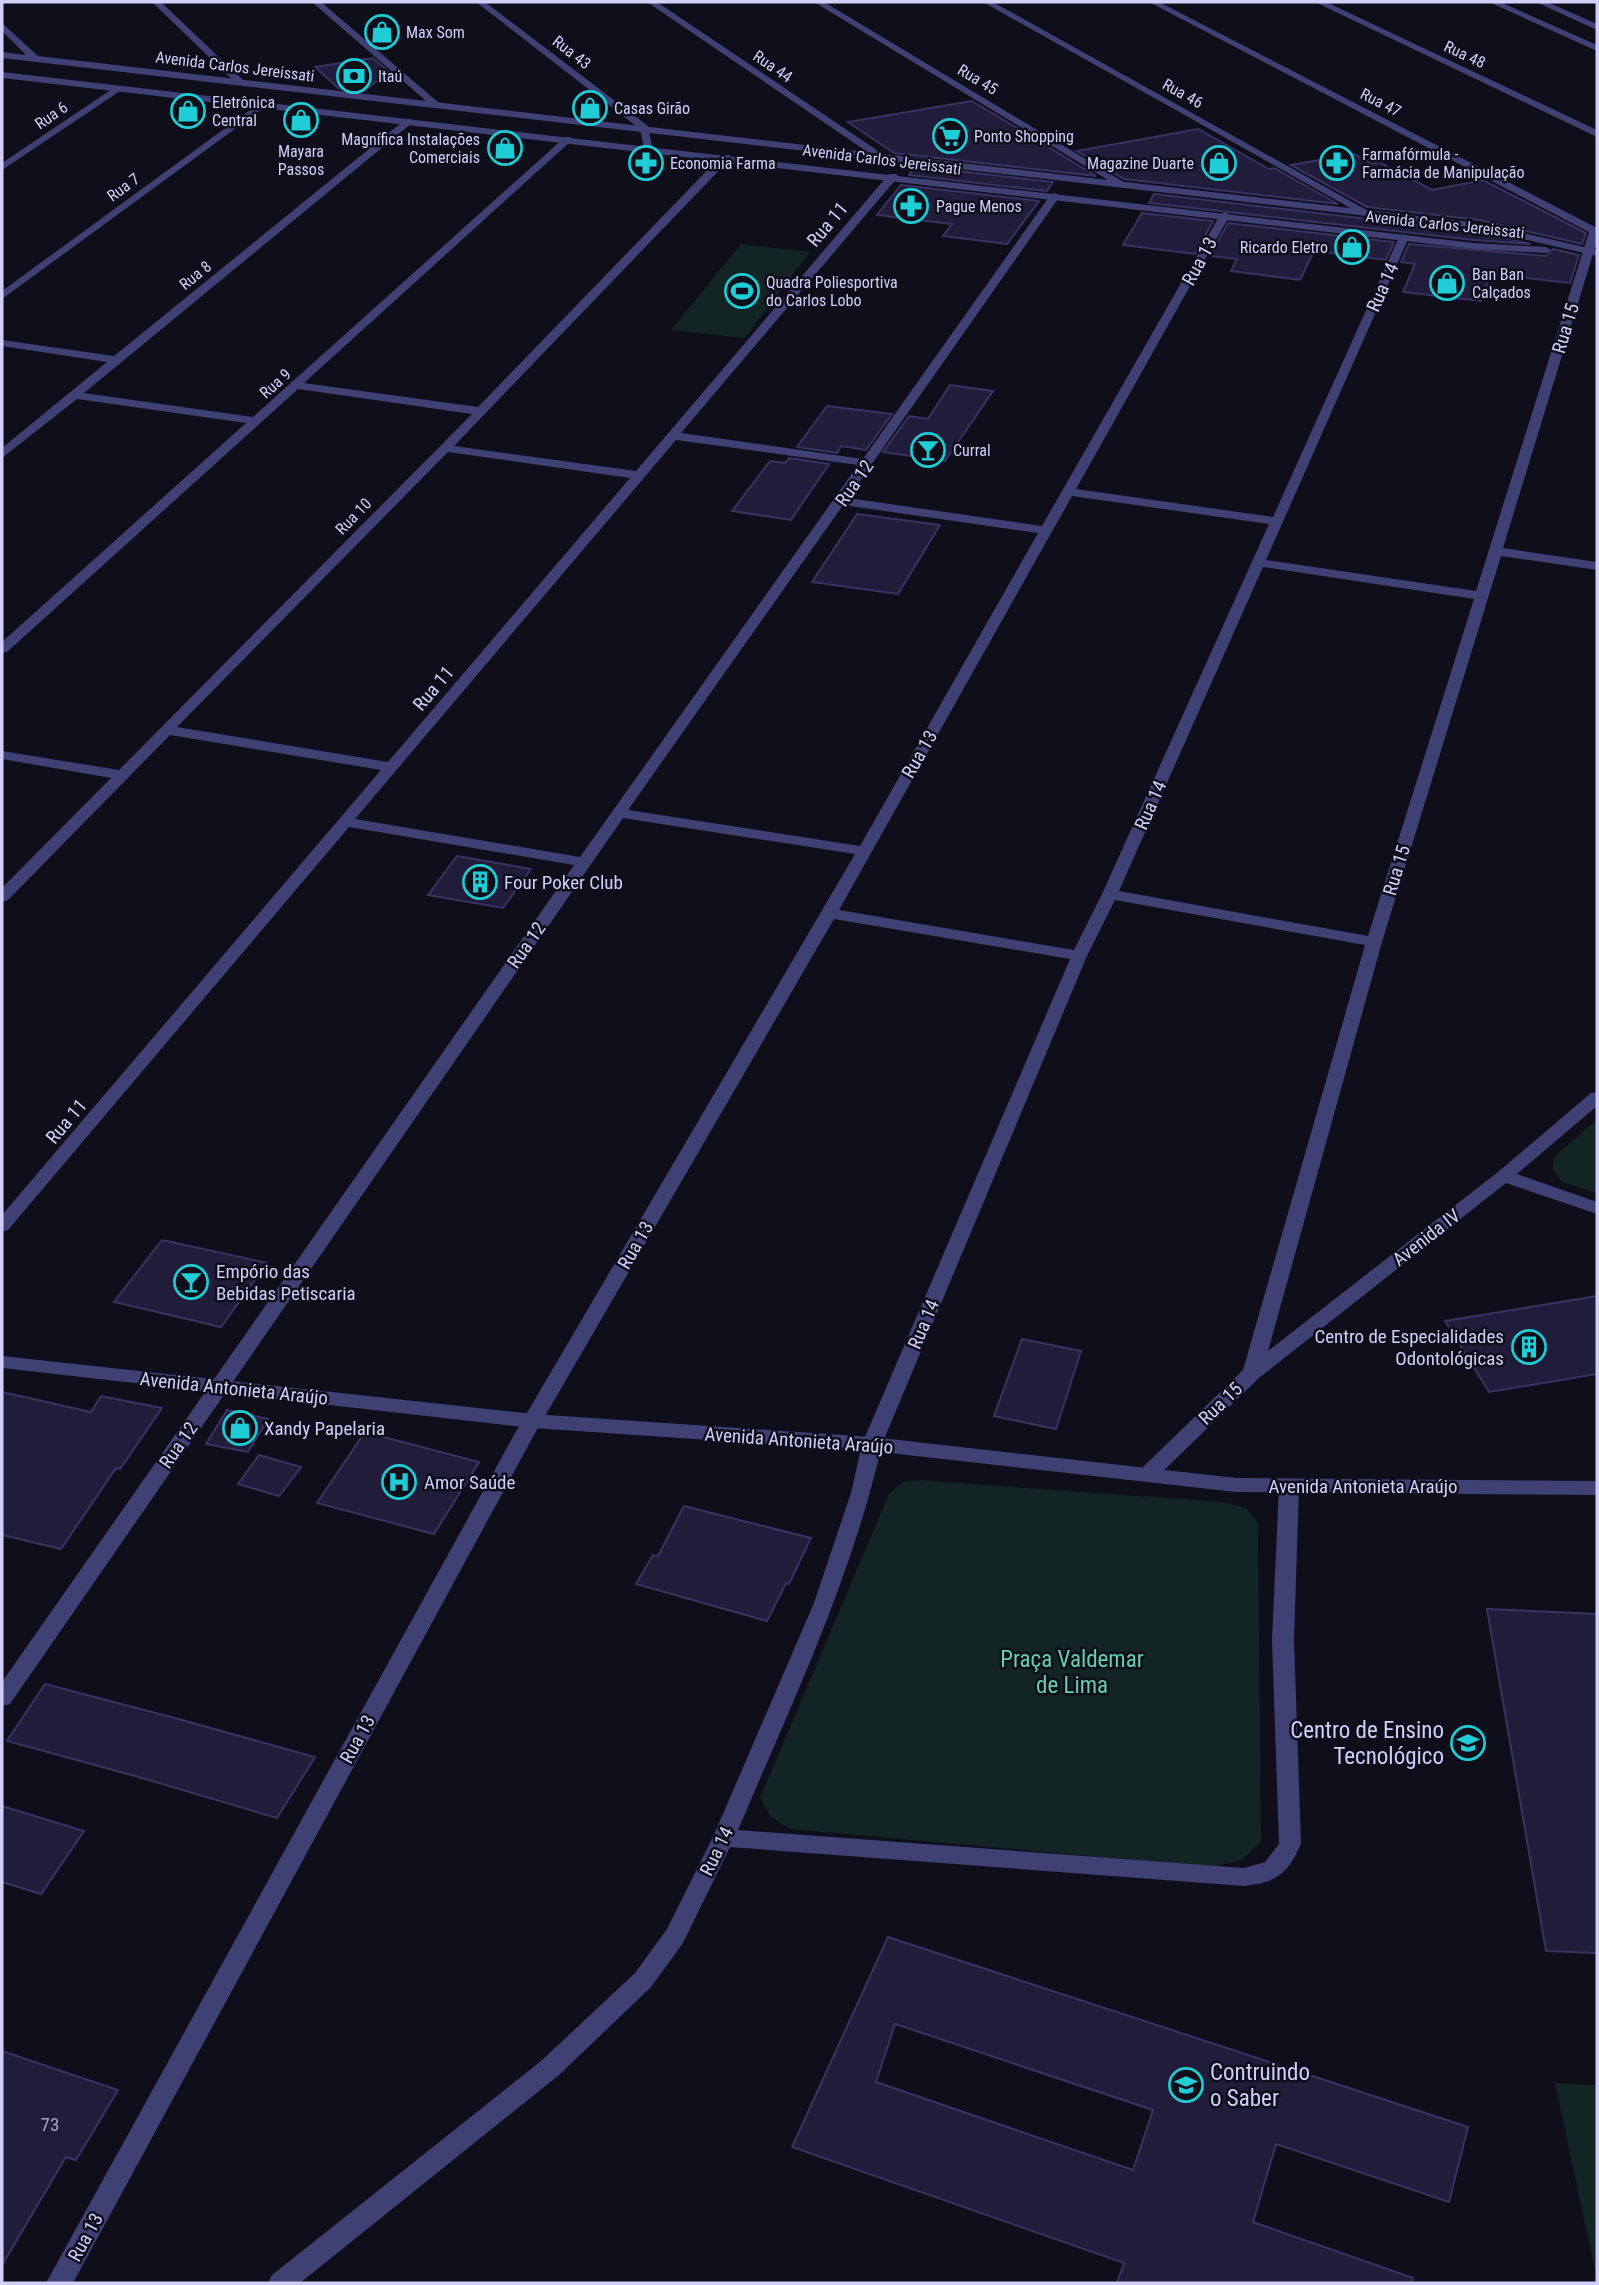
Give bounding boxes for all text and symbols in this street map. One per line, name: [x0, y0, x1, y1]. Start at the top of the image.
shop icon: Max Som: [363, 13, 401, 51]
place label: Max Som: [406, 23, 465, 42]
street label: Rua 43: [549, 32, 595, 73]
street label: Rua 48: [1441, 37, 1488, 72]
street label: Rua 44: [749, 46, 796, 86]
street label: Avenida Carlos Jereissati: [154, 47, 315, 86]
bank icon: Itaú: [335, 57, 373, 95]
street label: Rua 45: [954, 60, 1001, 99]
place label: Itaú: [378, 67, 402, 86]
street label: Rua 46: [1159, 75, 1206, 112]
street label: Rua 47: [1357, 84, 1404, 121]
shop icon: Casas Girão: [571, 89, 609, 127]
shop icon: Eletrônica Central: [169, 92, 207, 130]
place label: Eletrônica Central: [212, 93, 275, 130]
street label: Rua 6: [31, 98, 71, 133]
place label: Casas Girão: [614, 99, 690, 118]
shop icon: Mayara Passos: [282, 101, 320, 139]
supermarket icon: Ponto Shopping: [931, 117, 969, 155]
place label: Ponto Shopping: [974, 127, 1074, 146]
shop icon: Magnífica Instalações Comerciais: [486, 129, 524, 167]
place label: Magnífica Instalações Comerciais: [341, 130, 480, 167]
street label: Avenida Carlos Jereissati: [801, 140, 962, 179]
place label: Mayara Passos: [278, 142, 324, 179]
pharmacy icon: Economia Farma: [627, 144, 665, 182]
shop icon: Magazine Duarte: [1200, 144, 1238, 182]
pharmacy icon: Farmafórmula - Farmácia de Manipulação: [1318, 144, 1356, 182]
place label: Farmafórmula - Farmácia de Manipulação: [1362, 145, 1524, 182]
place label: Economia Farma: [670, 154, 776, 173]
place label: Magazine Duarte: [1087, 154, 1194, 173]
street label: Rua 7: [103, 169, 143, 206]
pharmacy icon: Pague Menos: [892, 187, 930, 225]
street label: Rua 11: [802, 197, 853, 251]
place label: Pague Menos: [936, 197, 1022, 216]
street label: Avenida Carlos Jereissati: [1364, 207, 1525, 242]
shop icon: Ricardo Eletro: [1333, 228, 1371, 266]
street label: Rua 13: [1177, 233, 1222, 289]
place label: Ricardo Eletro: [1240, 238, 1328, 257]
street label: Rua 8: [176, 257, 215, 294]
street label: Rua 14: [1361, 259, 1403, 315]
shop icon: Ban Ban Calçados: [1428, 264, 1466, 302]
place label: Ban Ban Calçados: [1472, 265, 1531, 302]
sports icon: Quadra Poliesportiva do Carlos Lobo: [723, 272, 761, 310]
place label: Quadra Poliesportiva do Carlos Lobo: [766, 273, 898, 310]
street label: Rua 15: [1547, 300, 1584, 356]
street label: Rua 9: [256, 364, 295, 402]
bar icon: Curral: [909, 431, 947, 469]
place label: Curral: [953, 441, 991, 460]
street label: Rua 12: [830, 456, 879, 511]
street label: Rua 10: [331, 494, 375, 539]
street label: Rua 11: [408, 661, 459, 715]
street label: Rua 13: [897, 726, 942, 782]
street label: Rua 14: [1129, 777, 1171, 833]
street label: Rua 15: [1378, 842, 1415, 898]
building icon: Four Poker Club: [461, 863, 499, 901]
place label: Four Poker Club: [504, 871, 623, 894]
street label: Rua 12: [502, 918, 551, 973]
street label: Rua 11: [41, 1094, 92, 1148]
street label: Avenida IV: [1388, 1204, 1465, 1271]
street label: Rua 13: [613, 1217, 658, 1273]
place label: Empório das Bebidas Petiscaria: [216, 1260, 356, 1305]
bar icon: Empório das Bebidas Petiscaria: [172, 1263, 210, 1301]
street label: Rua 14: [903, 1296, 944, 1352]
place label: Centro de Especialidades Odontológicas: [1314, 1325, 1504, 1370]
building icon: Centro de Especialidades Odontológicas: [1510, 1328, 1548, 1366]
street label: Avenida Antonieta Araújo: [139, 1367, 329, 1410]
street label: Rua 15: [1194, 1377, 1247, 1430]
shop icon: Xandy Papelaria: [221, 1409, 259, 1447]
place label: Xandy Papelaria: [264, 1417, 385, 1440]
street label: Rua 12: [154, 1418, 203, 1473]
street label: Avenida Antonieta Araújo: [704, 1422, 894, 1459]
hospital icon: Amor Saúde: [380, 1463, 418, 1501]
place label: Amor Saúde: [424, 1471, 516, 1494]
street label: Avenida Antonieta Araújo: [1269, 1475, 1458, 1498]
park label: Praça Valdemar de Lima: [1000, 1646, 1144, 1699]
street label: Rua 13: [335, 1711, 380, 1767]
place label: Centro de Ensino Tecnológico: [1290, 1717, 1444, 1770]
school or university icon: Centro de Ensino Tecnológico: [1449, 1724, 1487, 1762]
street label: Rua 14: [695, 1823, 738, 1879]
place label: Contruindo o Saber: [1210, 2059, 1310, 2112]
school or university icon: Contruindo o Saber: [1167, 2066, 1205, 2104]
house number: 73: [41, 2113, 59, 2136]
street label: Rua 13: [63, 2209, 108, 2265]

